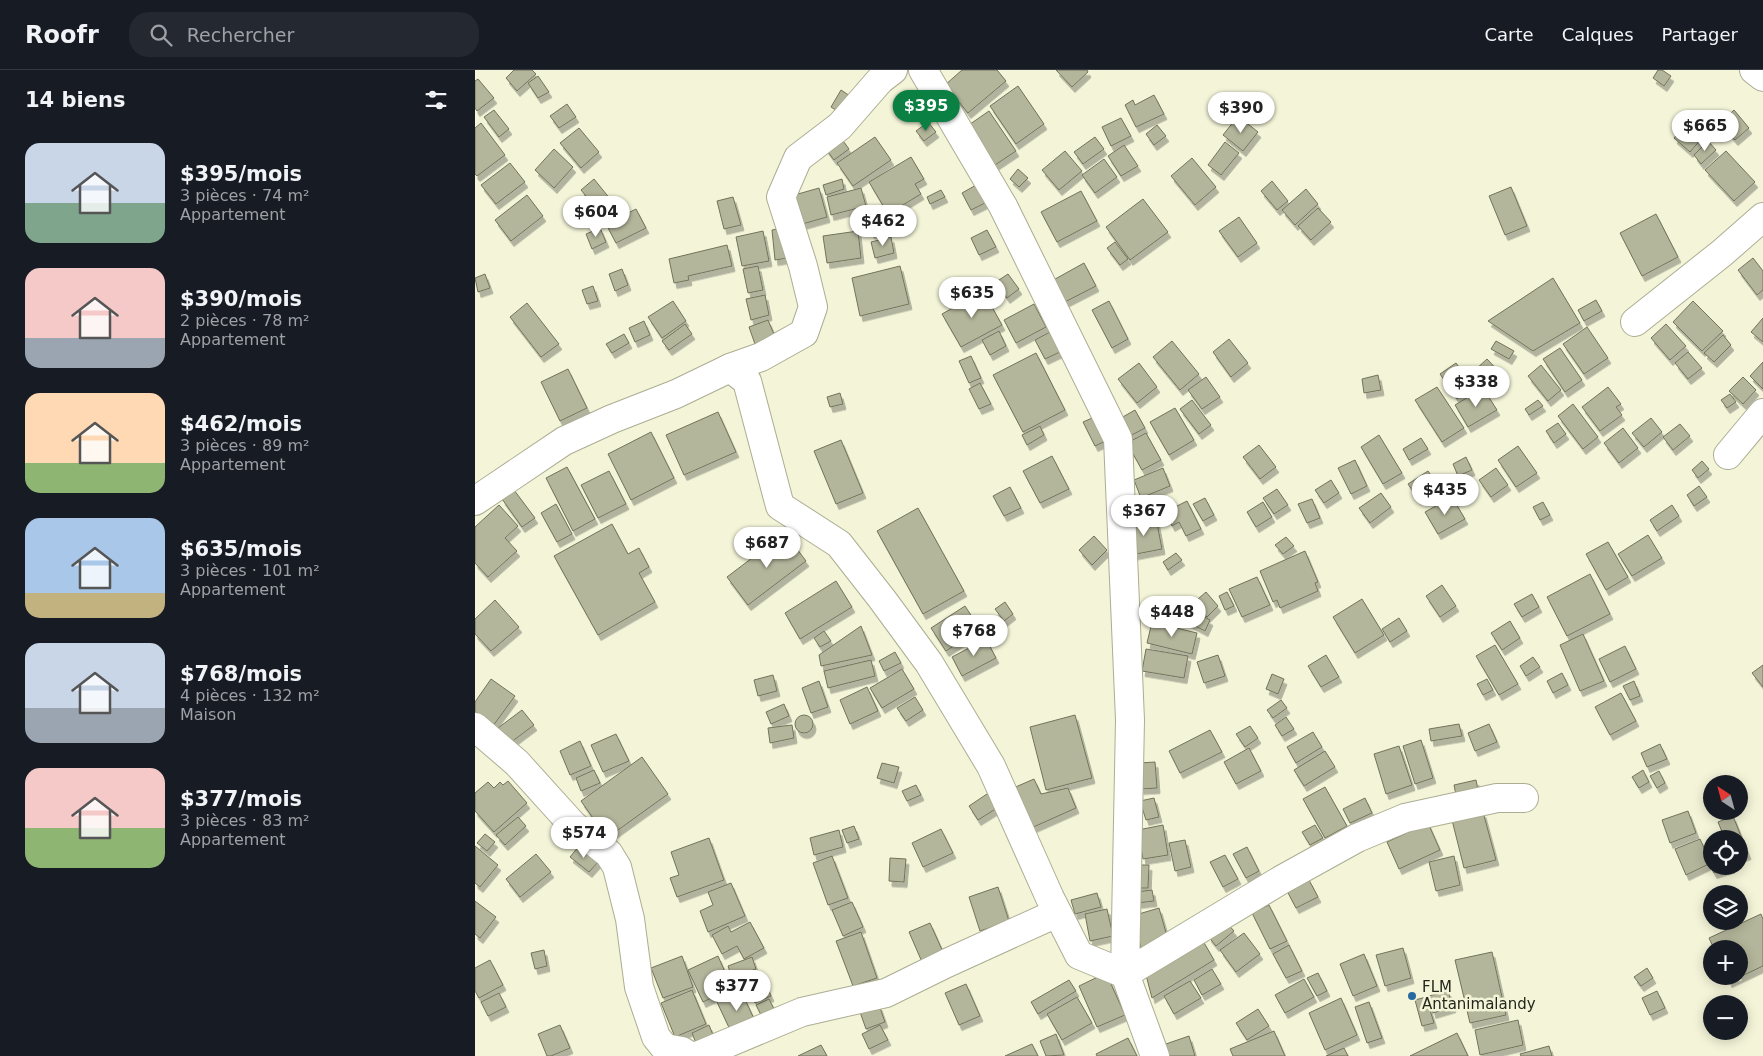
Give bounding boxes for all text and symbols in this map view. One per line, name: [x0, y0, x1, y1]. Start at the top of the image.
search box: [129, 12, 479, 57]
text: Roofr: [25, 21, 99, 49]
icon: search: [147, 21, 175, 49]
text: Rechercher: [187, 24, 294, 46]
text: Carte: [1485, 24, 1534, 45]
text: Calques: [1562, 24, 1634, 45]
text: Partager: [1662, 24, 1738, 45]
icon: filters: [422, 86, 450, 114]
text: 14 biens: [25, 88, 125, 112]
pin: $395: [896, 90, 956, 132]
pin: $390: [1211, 92, 1271, 134]
text: $395: [904, 96, 948, 115]
text: $390: [1219, 98, 1263, 117]
pin: $665: [1675, 109, 1735, 152]
text: $665: [1683, 116, 1727, 135]
text: $395/mois: [180, 162, 302, 186]
icon: home: [65, 163, 125, 223]
text: 3 pièces · 74 m²: [180, 186, 309, 205]
pin: $604: [566, 196, 626, 238]
text: $604: [574, 202, 618, 221]
pin: $462: [853, 204, 913, 247]
text: Appartement: [180, 205, 286, 224]
text: $462: [861, 211, 905, 230]
pin: $635: [942, 276, 1002, 319]
text: $635: [950, 283, 994, 302]
text: $390/mois: [180, 287, 302, 311]
icon: home: [65, 288, 125, 348]
text: 2 pièces · 78 m²: [180, 311, 309, 330]
text: Appartement: [180, 330, 286, 349]
pin: $338: [1446, 366, 1506, 408]
text: $338: [1454, 372, 1498, 391]
text: $462/mois: [180, 412, 302, 436]
icon: home: [65, 413, 125, 473]
text: 3 pièces · 89 m²: [180, 436, 309, 455]
text: Appartement: [180, 455, 286, 474]
pin: $435: [1415, 474, 1475, 516]
text: $435: [1423, 480, 1467, 499]
pin: $367: [1114, 494, 1174, 537]
text: $367: [1122, 501, 1166, 520]
pin: $687: [737, 526, 797, 569]
text: $687: [745, 533, 789, 552]
text: $635/mois: [180, 537, 302, 561]
icon: home: [65, 538, 125, 598]
text: 3 pièces · 101 m²: [180, 561, 320, 580]
text: Appartement: [180, 580, 286, 599]
pin: $448: [1142, 596, 1202, 638]
text: $448: [1150, 602, 1194, 621]
pin: $768: [944, 614, 1004, 657]
text: $768: [952, 621, 996, 640]
text: $768/mois: [180, 662, 302, 686]
icon: home: [65, 663, 125, 723]
text: 4 pièces · 132 m²: [180, 686, 320, 705]
text: Maison: [180, 705, 236, 724]
north arrow: [1703, 775, 1747, 820]
map controls: [1703, 775, 1748, 1040]
text: $377/mois: [180, 787, 302, 811]
icon: home: [65, 788, 125, 848]
text: 3 pièces · 83 m²: [180, 811, 309, 830]
pin: $574: [554, 816, 614, 859]
text: $574: [562, 823, 606, 842]
text: Appartement: [180, 830, 286, 849]
button: locate: [1703, 830, 1748, 875]
button: layers: [1703, 885, 1748, 930]
button: +: [1703, 940, 1748, 985]
pin: $377: [707, 970, 767, 1012]
text: $377: [715, 976, 759, 995]
place label: FLM Antanimalandy: [1422, 978, 1536, 1013]
marker: FLM Antanimalandy: [1406, 990, 1418, 1002]
button: −: [1703, 995, 1748, 1040]

